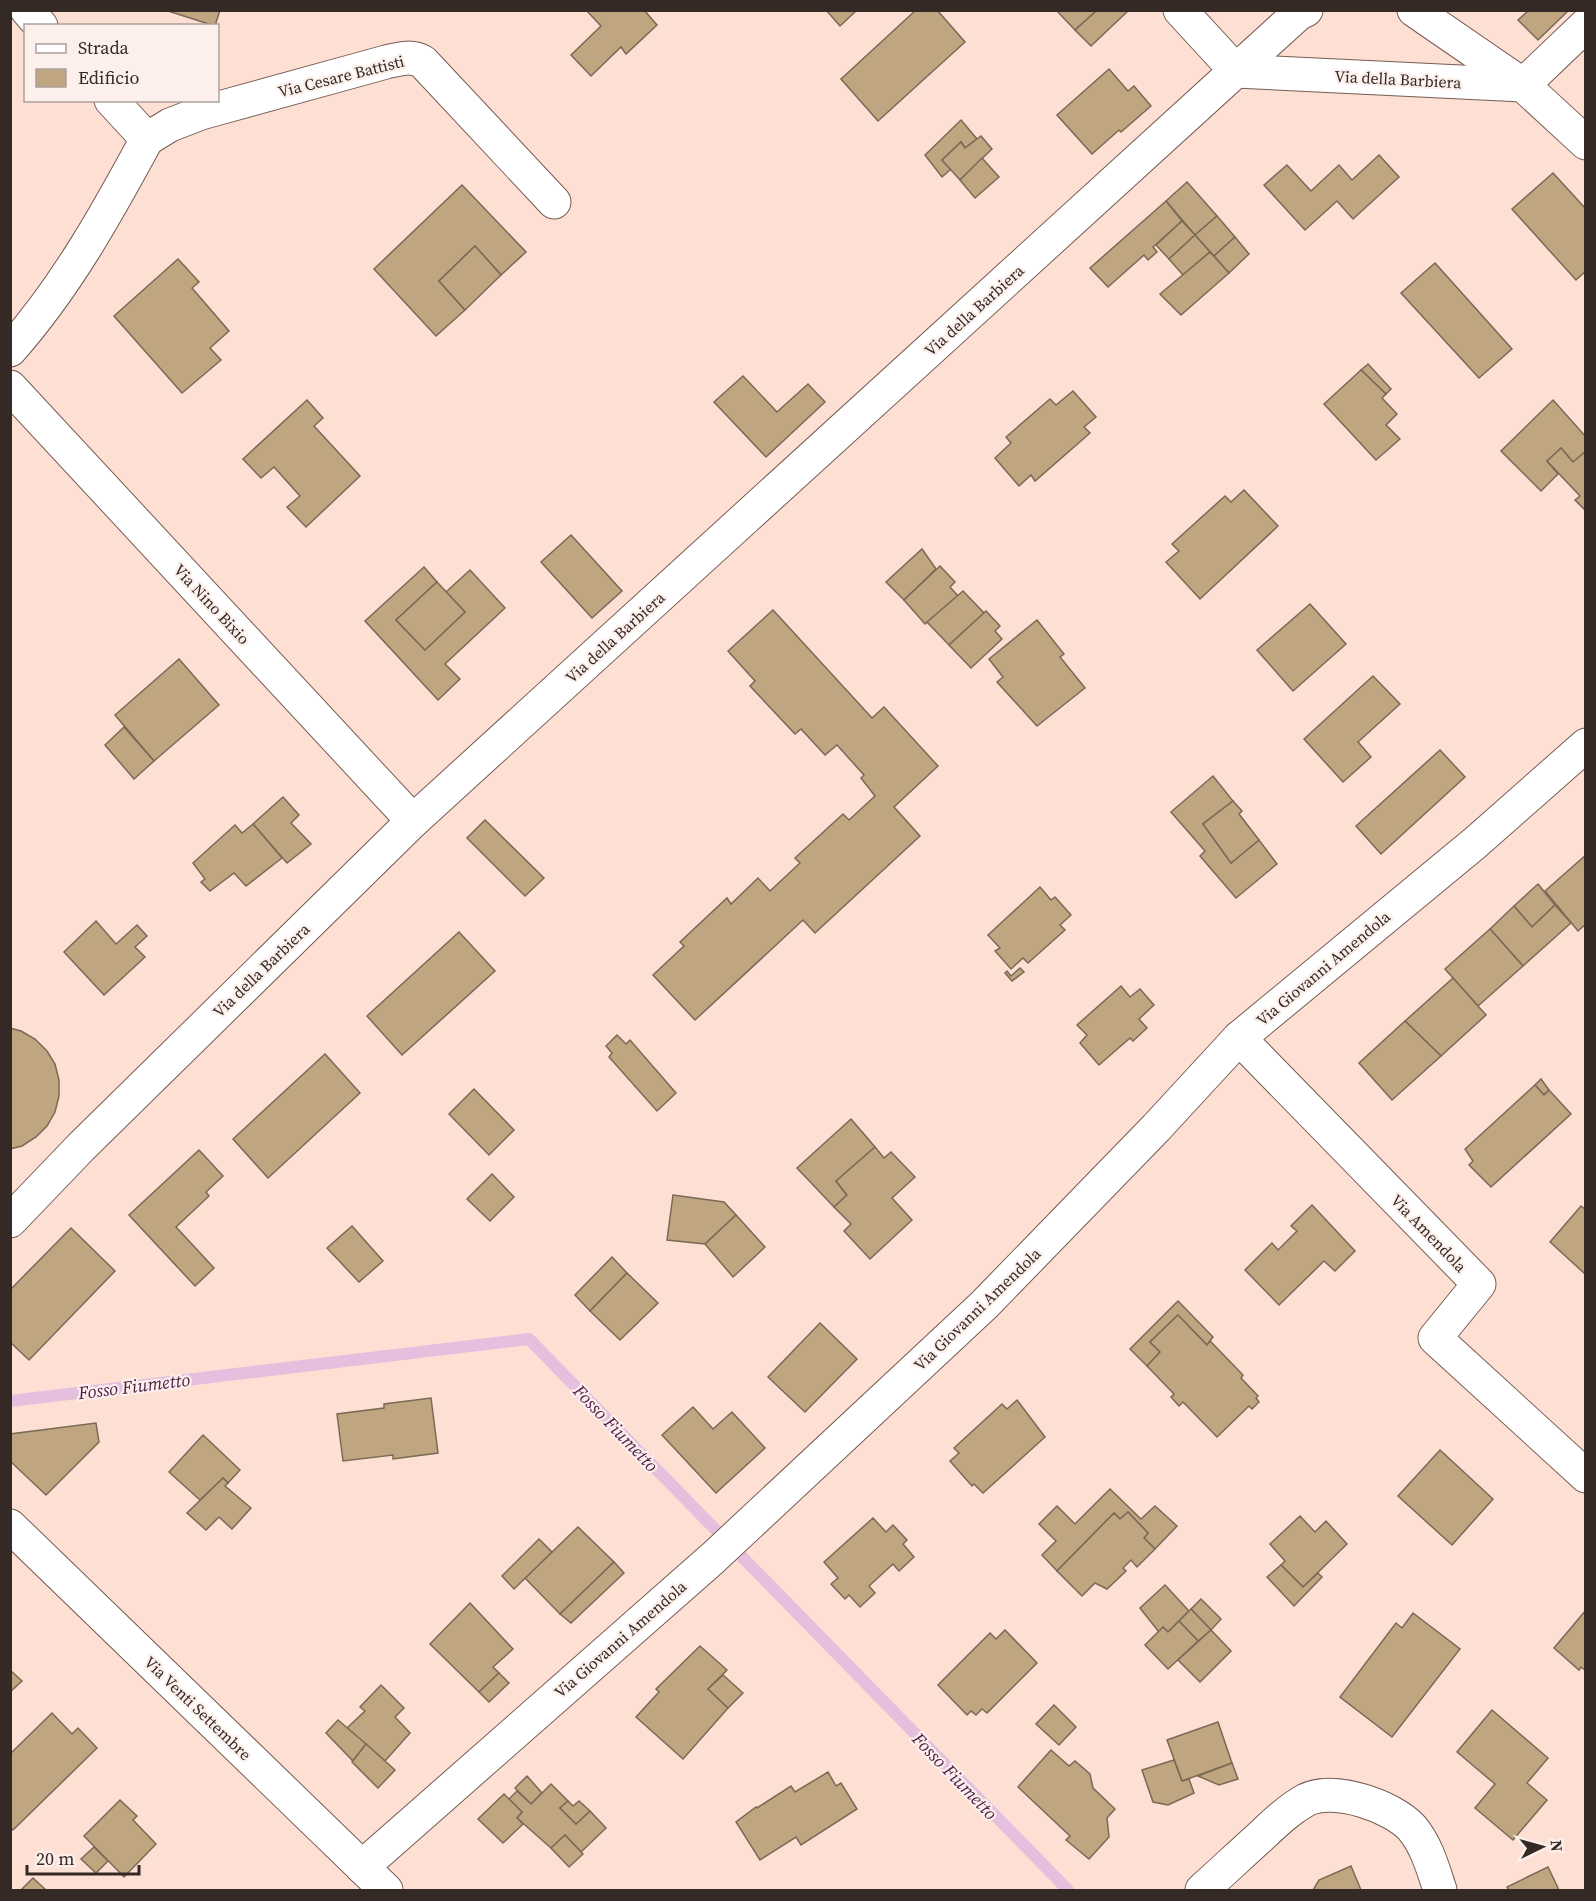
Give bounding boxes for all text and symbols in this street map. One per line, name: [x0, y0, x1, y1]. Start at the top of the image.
legend: [24, 24, 219, 102]
text: Strada: [78, 35, 129, 60]
street label: Via Cesare Battisti: [276, 50, 407, 102]
text: Edificio: [78, 65, 139, 90]
street label: Via della Barbiera: [1334, 65, 1463, 93]
street label: Via della Barbiera: [919, 259, 1029, 361]
street label: Via Nino Bixio: [169, 559, 255, 649]
street label: Via della Barbiera: [560, 586, 670, 688]
street label: Via Giovanni Amendola: [1251, 905, 1395, 1031]
street label: Via della Barbiera: [208, 917, 315, 1022]
street label: Via Amendola: [1386, 1189, 1472, 1277]
street label: Via Giovanni Amendola: [909, 1242, 1046, 1375]
water label: Fosso Fiumetto: [76, 1367, 192, 1405]
water label: Fosso Fiumetto: [567, 1378, 664, 1477]
street label: Via Giovanni Amendola: [549, 1575, 691, 1703]
street label: Via Venti Settembre: [140, 1651, 256, 1765]
water label: Fosso Fiumetto: [906, 1726, 1003, 1825]
north arrow: [1512, 1817, 1572, 1877]
scale bar: [27, 1838, 140, 1876]
text: N: [1545, 1839, 1568, 1853]
text: 20 m: [36, 1846, 74, 1871]

